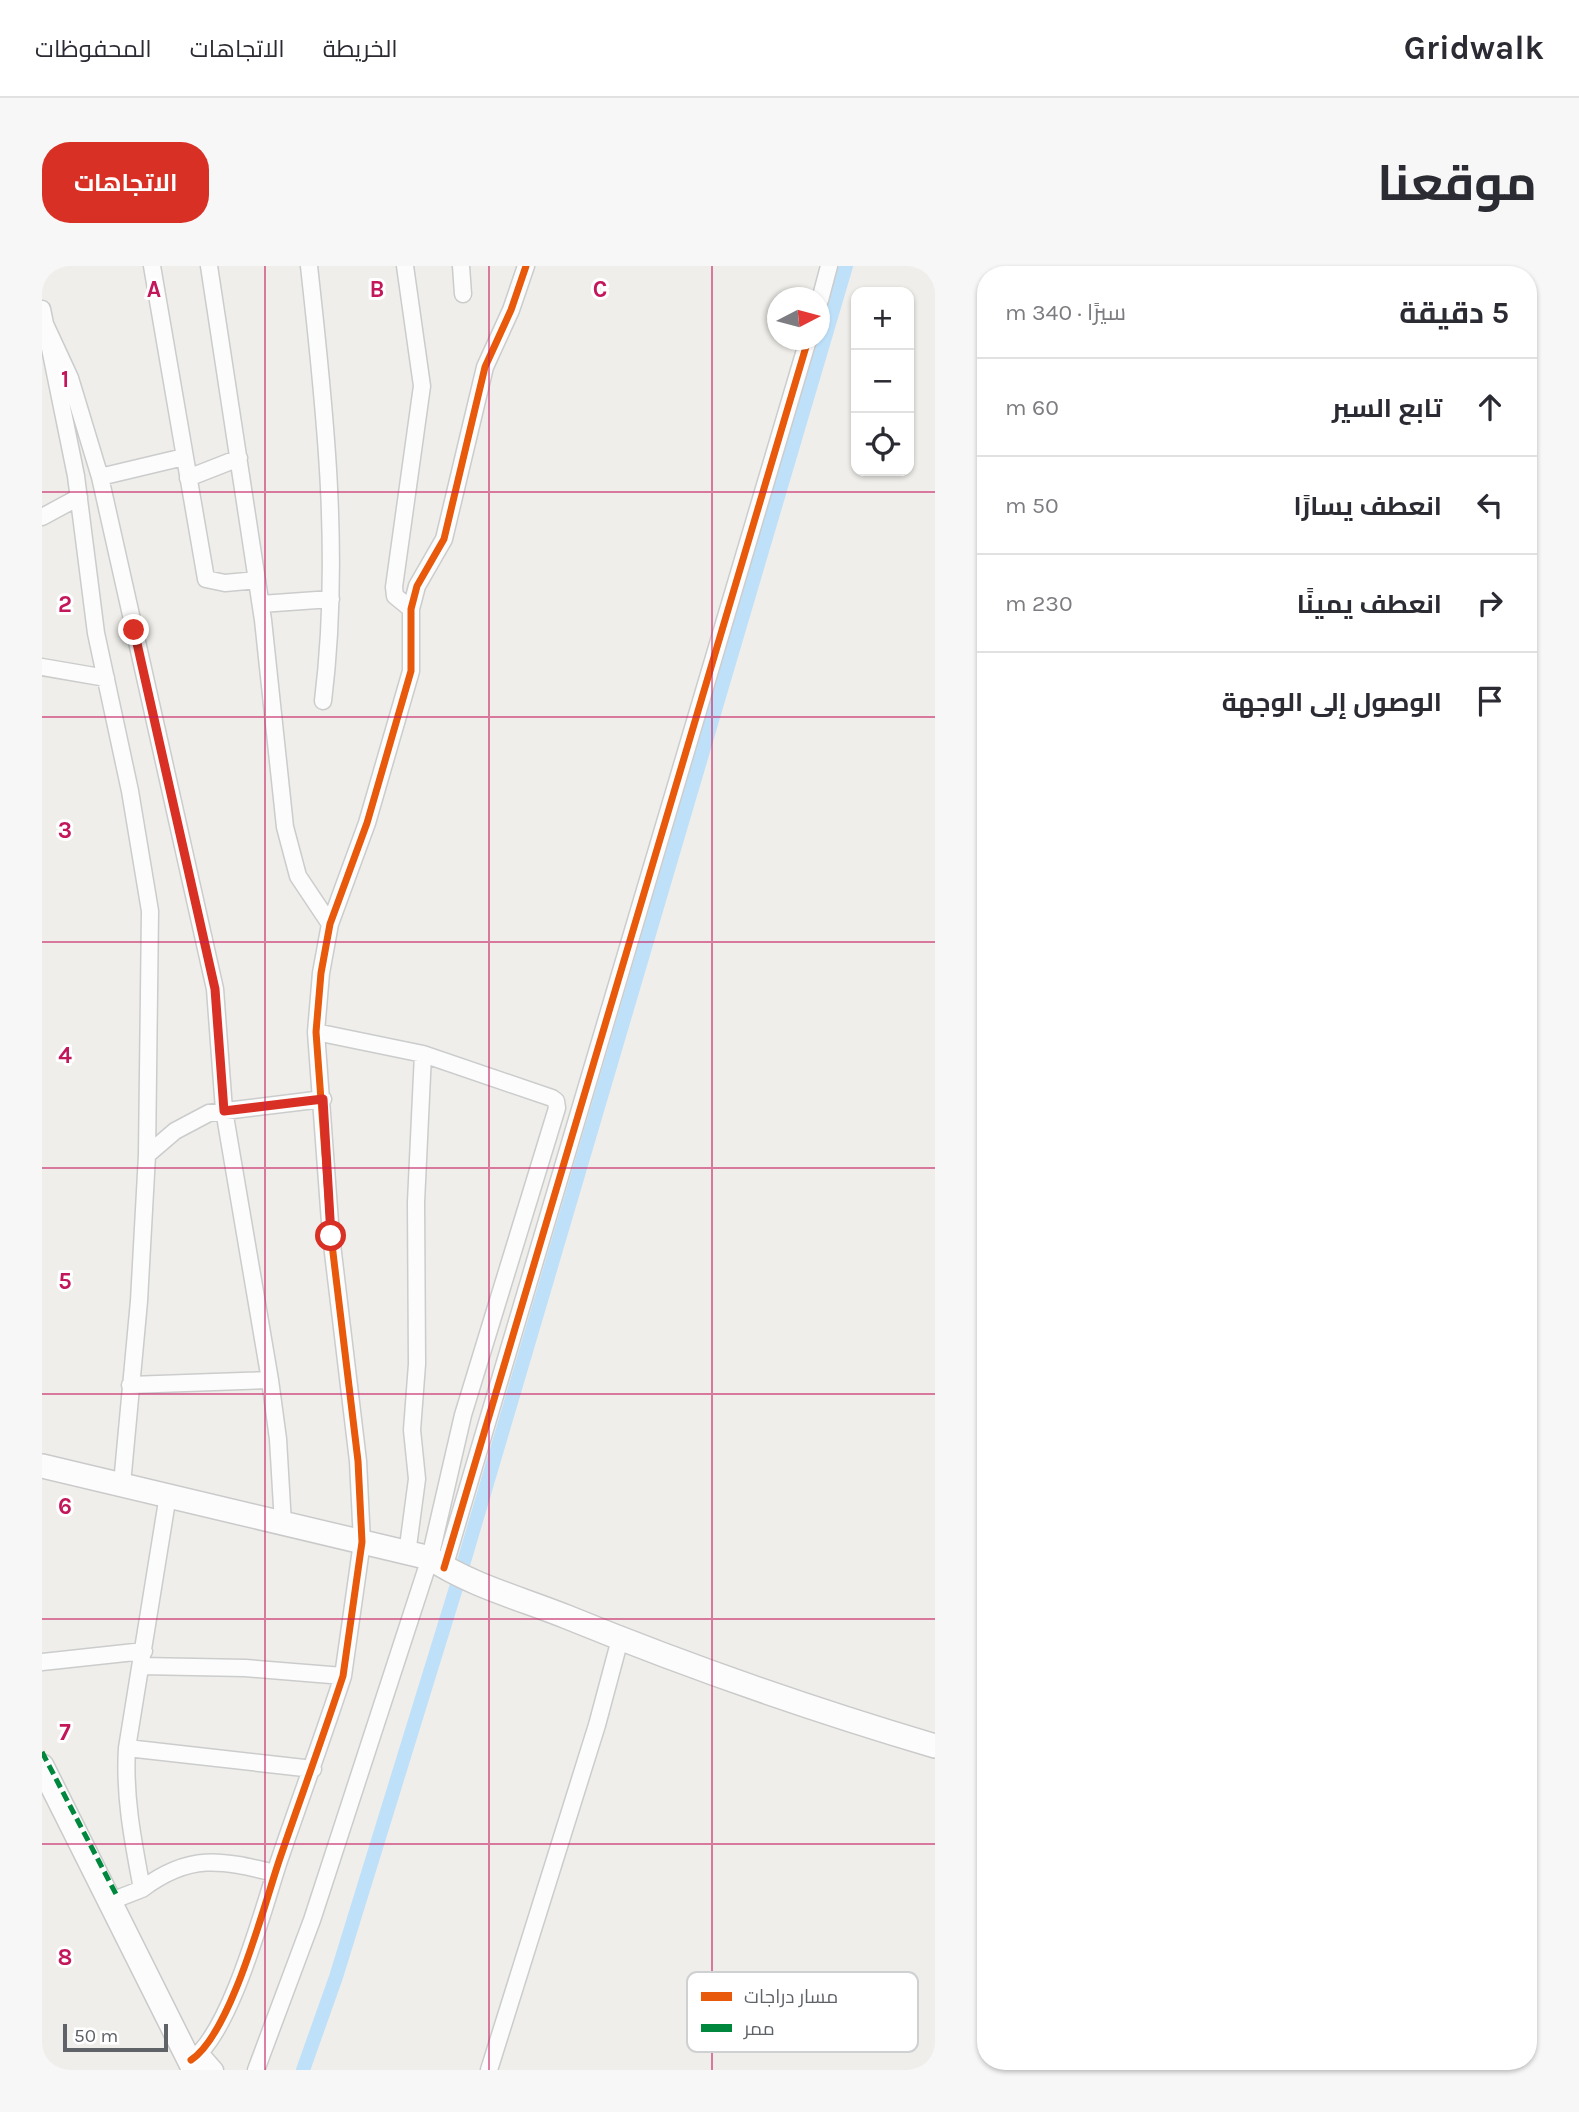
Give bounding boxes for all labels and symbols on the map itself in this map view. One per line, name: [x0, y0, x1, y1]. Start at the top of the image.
text: A: [147, 276, 161, 303]
text: B: [370, 276, 384, 303]
text: C: [593, 276, 607, 303]
north arrow: [767, 287, 830, 350]
text: 1: [61, 366, 69, 393]
text: 2: [58, 591, 72, 618]
route end: [118, 614, 149, 645]
text: 3: [58, 817, 72, 844]
text: 4: [58, 1042, 72, 1069]
route start: [315, 1220, 346, 1251]
text: 5: [58, 1268, 72, 1295]
text: 6: [58, 1493, 72, 1520]
text: 7: [59, 1719, 71, 1746]
text: 8: [58, 1944, 72, 1971]
legend: [687, 1972, 918, 2052]
text: مسار دراجات: [744, 1986, 838, 2008]
text: ممر: [743, 2018, 775, 2040]
scale bar: [63, 2021, 168, 2053]

